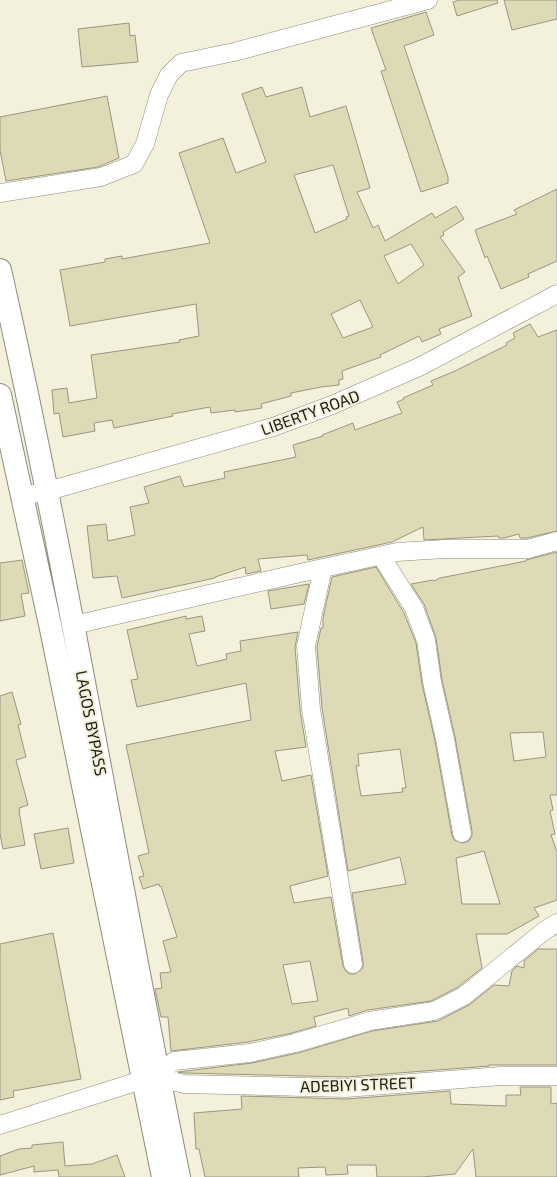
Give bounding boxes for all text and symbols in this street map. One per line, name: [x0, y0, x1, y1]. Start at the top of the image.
street label: LIBERTY ROAD: [258, 385, 362, 439]
street label: LAGOS BYPASS: [72, 669, 112, 777]
street label: ADEBIYI STREET: [300, 1072, 416, 1096]

